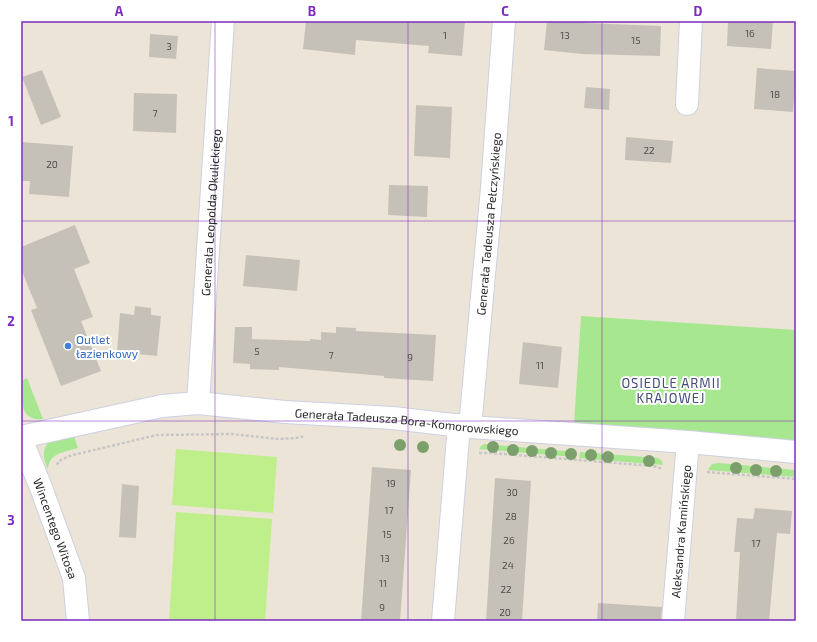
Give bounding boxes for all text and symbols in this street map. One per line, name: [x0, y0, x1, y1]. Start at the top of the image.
text: A: [115, 3, 124, 19]
text: B: [308, 3, 316, 19]
text: C: [501, 3, 509, 19]
text: D: [694, 3, 703, 19]
house number: 16: [745, 27, 755, 39]
house number: 1: [443, 29, 447, 41]
house number: 13: [560, 29, 570, 41]
house number: 15: [631, 34, 641, 46]
house number: 3: [166, 40, 172, 52]
house number: 18: [770, 88, 780, 100]
house number: 7: [152, 107, 158, 119]
text: 1: [8, 113, 14, 129]
street label: Generała Leopolda Okulickiego: [198, 128, 223, 296]
street label: Generała Tadeusza Pełczyńskiego: [473, 132, 503, 316]
house number: 22: [643, 144, 655, 156]
house number: 20: [46, 158, 58, 170]
text: 2: [7, 313, 15, 329]
place label: Outlet łazienkowy: [76, 332, 139, 360]
marker: Outlet łazienkowy: [63, 341, 73, 351]
house number: 5: [254, 345, 260, 357]
house number: 7: [328, 349, 334, 361]
house number: 9: [407, 351, 413, 363]
house number: 11: [536, 359, 544, 371]
district label: OSIEDLE ARMII KRAJOWEJ: [621, 375, 721, 406]
street label: Generała Tadeusza Bora-Komorowskiego: [294, 406, 519, 437]
street label: Aleksandra Kamińskiego: [668, 464, 693, 598]
street label: Wincentego Witosa: [31, 476, 81, 581]
house number: 19: [386, 477, 396, 489]
house number: 30: [506, 486, 518, 498]
house number: 17: [384, 504, 394, 516]
house number: 28: [505, 510, 517, 522]
text: 3: [7, 512, 15, 528]
house number: 15: [382, 528, 392, 540]
house number: 26: [503, 534, 515, 546]
house number: 17: [751, 537, 761, 549]
house number: 13: [380, 552, 390, 564]
house number: 24: [502, 559, 514, 571]
house number: 11: [379, 577, 387, 589]
house number: 22: [500, 583, 512, 595]
house number: 9: [379, 601, 385, 613]
house number: 20: [499, 606, 511, 618]

